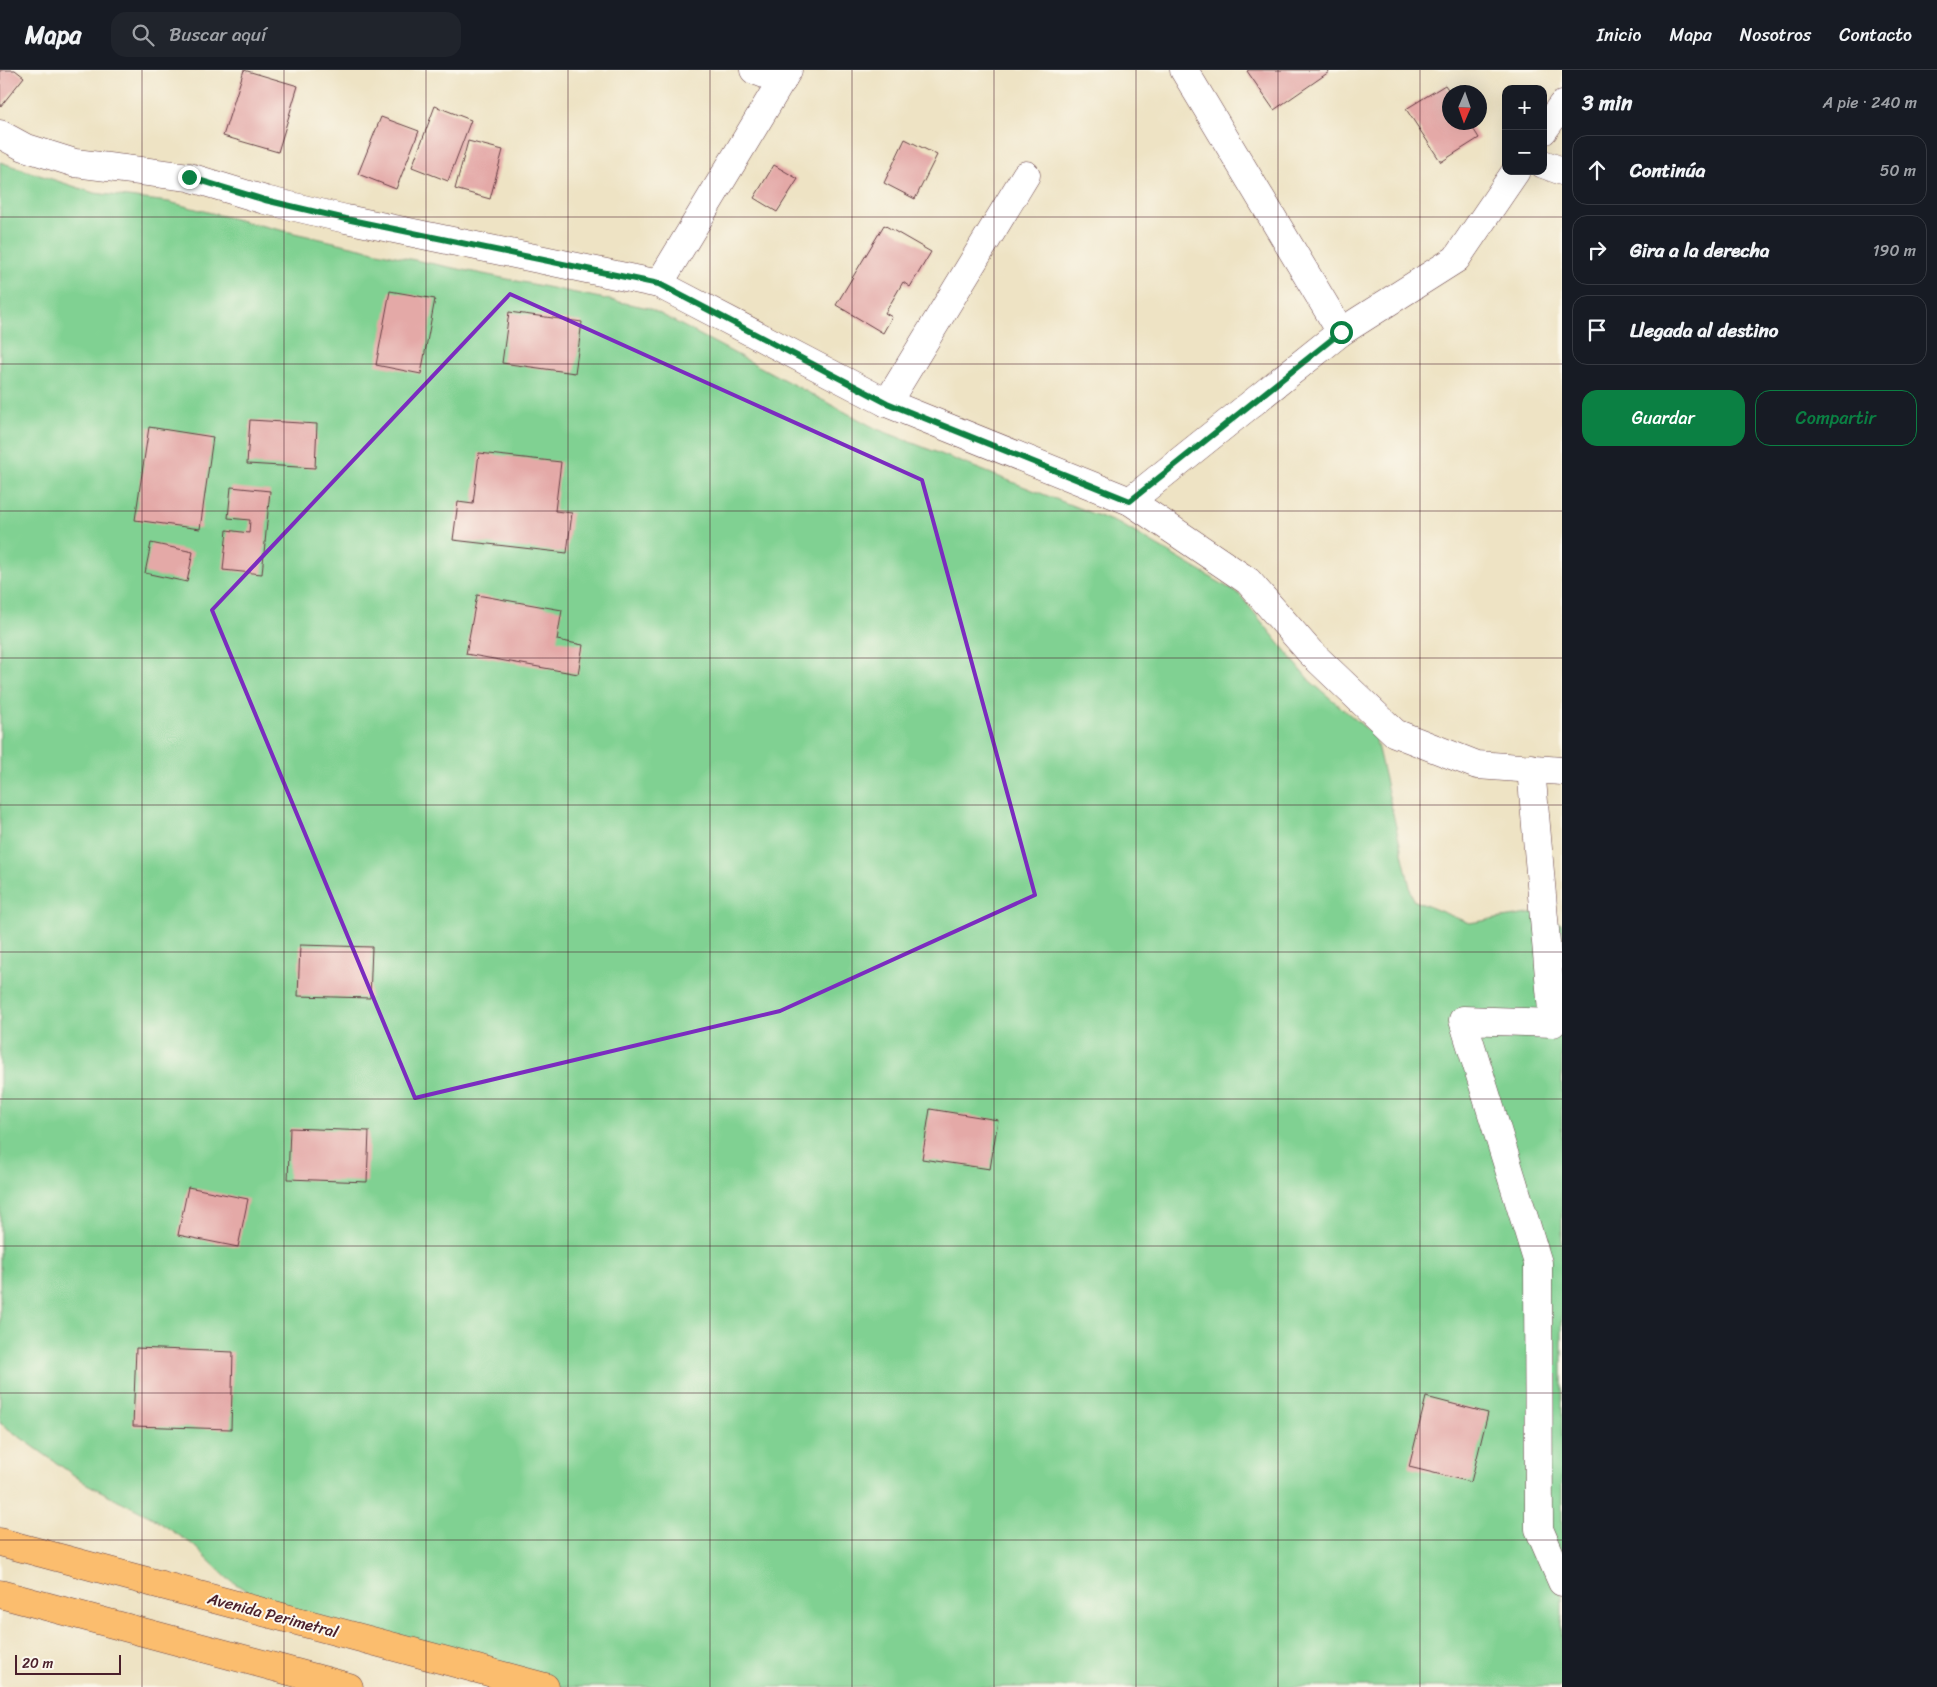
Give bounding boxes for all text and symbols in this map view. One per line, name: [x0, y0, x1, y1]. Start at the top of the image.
search box: [111, 12, 461, 57]
text: Mapa: [25, 14, 81, 56]
text: Buscar aquí: [169, 18, 266, 51]
text: Inicio: [1597, 19, 1642, 51]
text: Mapa: [1670, 19, 1712, 51]
text: Nosotros: [1740, 19, 1811, 51]
text: Contacto: [1839, 19, 1912, 51]
icon: search: [129, 21, 157, 49]
text: 3 min: [1582, 84, 1632, 122]
north arrow: [1442, 85, 1487, 130]
map controls: [1502, 85, 1547, 175]
button: +: [1502, 85, 1547, 130]
text: A pie · 240 m: [1823, 88, 1917, 117]
button: −: [1502, 130, 1547, 175]
text: Continúa: [1630, 154, 1705, 187]
icon: ahead: [1583, 156, 1611, 184]
text: 50 m: [1880, 156, 1916, 185]
route end: [178, 166, 201, 189]
text: Gira a la derecha: [1630, 234, 1769, 267]
icon: right: [1583, 236, 1611, 264]
text: 190 m: [1873, 236, 1916, 265]
text: Llegada al destino: [1630, 314, 1779, 347]
icon: arrive: [1583, 316, 1611, 344]
route start: [1330, 321, 1353, 344]
button: Guardar: [1582, 390, 1745, 446]
button: Compartir: [1755, 390, 1917, 446]
street label: Avenida Perimetral: [203, 1583, 342, 1647]
text: 20 m: [22, 1651, 53, 1676]
scale bar: [15, 1652, 121, 1675]

